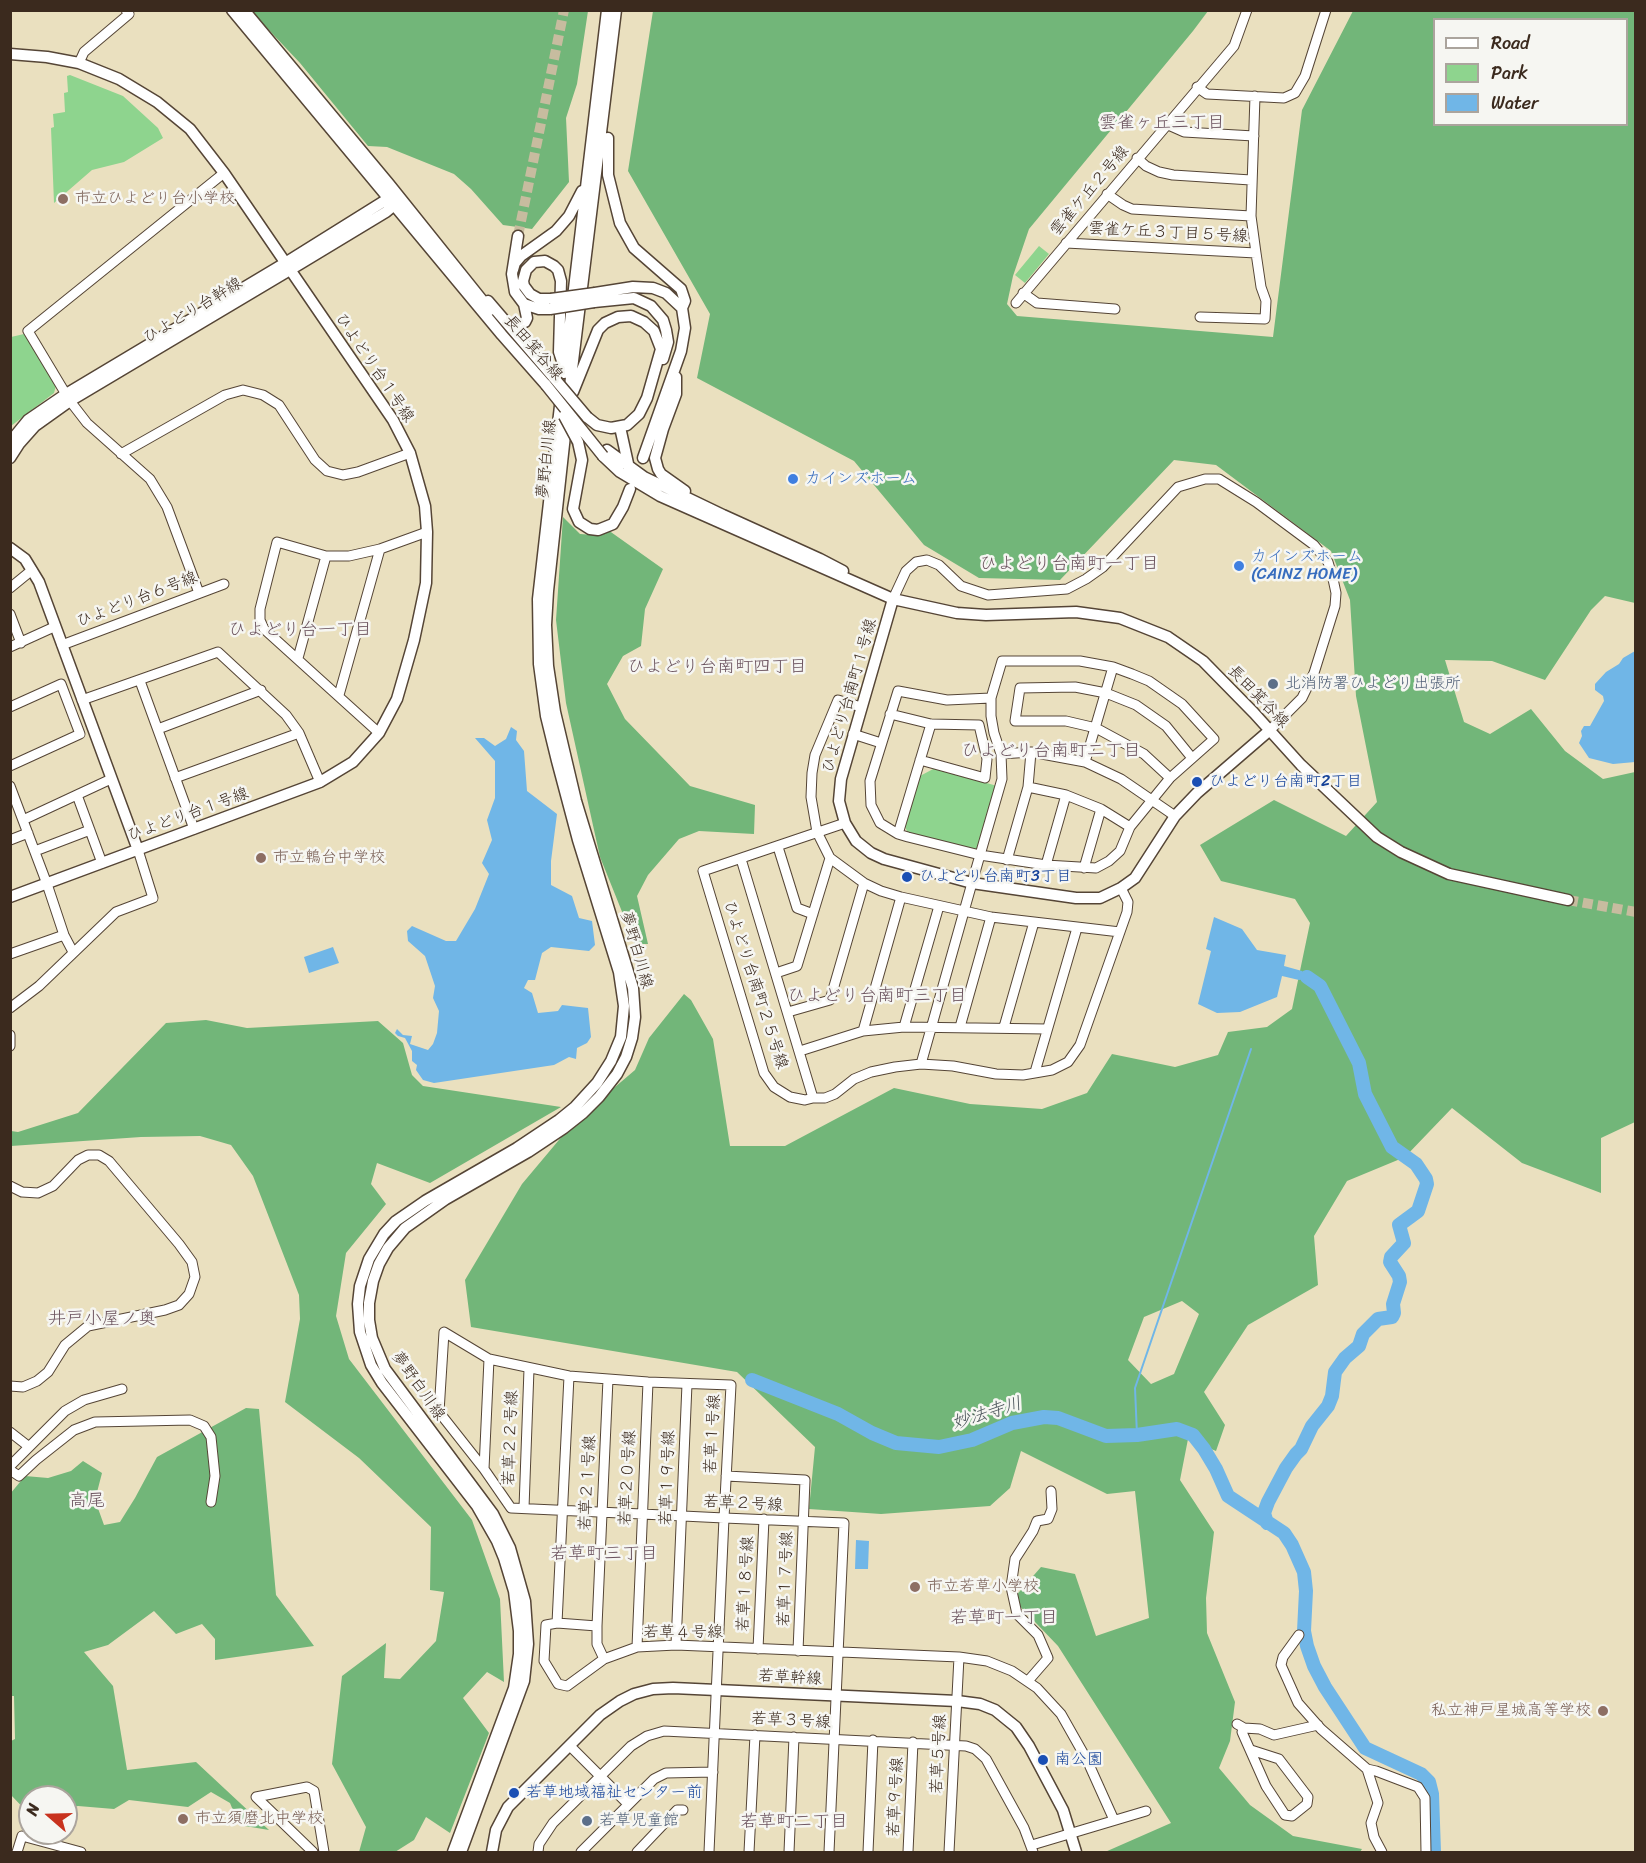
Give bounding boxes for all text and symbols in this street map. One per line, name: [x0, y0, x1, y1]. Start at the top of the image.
legend: [1433, 18, 1628, 126]
text: Road: [1491, 27, 1530, 59]
text: Park: [1491, 57, 1528, 89]
text: Water: [1491, 87, 1538, 119]
district label: 雲雀ヶ丘三丁目: [1099, 112, 1225, 134]
street label: 雲雀ケ丘２号線: [1047, 142, 1133, 240]
place label: 市立ひよどり台小学校: [75, 189, 235, 209]
marker: 市立ひよどり台小学校: [56, 192, 70, 206]
street label: 雲雀ケ丘３丁目５号線: [1088, 219, 1248, 247]
street label: ひよどり台幹線: [140, 274, 246, 348]
street label: ひよどり台１号線: [330, 310, 418, 426]
street label: 長田箕谷線: [500, 312, 566, 384]
street label: 夢野白川線: [533, 418, 561, 500]
place label: カインズホーム: [805, 469, 917, 489]
marker: カインズホーム: [786, 472, 800, 486]
place label: カインズホーム (CAINZ HOME): [1251, 547, 1363, 585]
district label: ひよどり台南町一丁目: [979, 553, 1159, 575]
marker: カインズホーム (CAINZ HOME): [1232, 559, 1246, 573]
street label: ひよどり台６号線: [74, 568, 200, 632]
street label: ひよどり台南町１号線: [819, 616, 881, 776]
district label: ひよどり台一丁目: [228, 619, 372, 641]
district label: ひよどり台南町四丁目: [627, 656, 807, 678]
street label: 長田箕谷線: [1223, 662, 1293, 732]
place label: 北消防署ひよどり出張所: [1285, 674, 1461, 694]
marker: 北消防署ひよどり出張所: [1266, 677, 1280, 691]
district label: ひよどり台南町二丁目: [961, 740, 1141, 762]
place label: ひよどり台南町2丁目: [1209, 772, 1362, 792]
marker: ひよどり台南町2丁目: [1190, 775, 1204, 789]
street label: ひよどり台１号線: [125, 784, 251, 846]
place label: 市立鵯台中学校: [273, 848, 385, 868]
marker: 市立鵯台中学校: [254, 851, 268, 865]
place label: ひよどり台南町3丁目: [919, 867, 1072, 887]
marker: ひよどり台南町3丁目: [900, 870, 914, 884]
street label: ひよどり台南町２５号線: [719, 898, 791, 1072]
street label: 夢野白川線: [616, 909, 656, 991]
district label: ひよどり台南町三丁目: [787, 985, 967, 1007]
district label: 井戸小屋ノ奥: [48, 1308, 156, 1330]
street label: 夢野白川線: [387, 1348, 449, 1424]
street label: 若草２２号線: [500, 1390, 522, 1486]
water label: 妙法寺川: [949, 1393, 1025, 1435]
street label: 若草１号線: [701, 1394, 725, 1474]
street label: 若草２０号線: [616, 1430, 640, 1526]
street label: 若草１９号線: [657, 1430, 679, 1526]
street label: 若草２１号線: [576, 1435, 600, 1531]
district label: 高尾: [69, 1490, 105, 1512]
street label: 若草２号線: [703, 1492, 783, 1516]
street label: 若草１７号線: [775, 1531, 797, 1627]
street label: 若草１８号線: [734, 1536, 758, 1632]
district label: 若草町三丁目: [550, 1543, 658, 1565]
place label: 市立若草小学校: [927, 1577, 1039, 1597]
marker: 市立若草小学校: [908, 1580, 922, 1594]
district label: 若草町一丁目: [950, 1607, 1058, 1629]
street label: 若草４号線: [643, 1623, 723, 1643]
street label: 若草幹線: [758, 1667, 822, 1689]
place label: 私立神戸星城高等学校: [1431, 1701, 1591, 1721]
marker: 私立神戸星城高等学校: [1596, 1704, 1610, 1718]
street label: 若草３号線: [751, 1709, 831, 1733]
street label: 若草５号線: [927, 1714, 951, 1794]
place label: 南公園: [1055, 1750, 1103, 1770]
marker: 南公園: [1036, 1753, 1050, 1767]
street label: 若草９号線: [884, 1757, 908, 1837]
place label: 若草地域福祉センター前: [526, 1783, 702, 1803]
north arrow: [18, 1785, 78, 1845]
marker: 若草地域福祉センター前: [507, 1786, 521, 1800]
text: N: [17, 1799, 48, 1820]
place label: 市立須磨北中学校: [195, 1809, 323, 1829]
place label: 若草児童館: [599, 1811, 679, 1831]
district label: 若草町二丁目: [740, 1811, 848, 1833]
marker: 市立須磨北中学校: [176, 1812, 190, 1826]
marker: 若草児童館: [580, 1814, 594, 1828]

